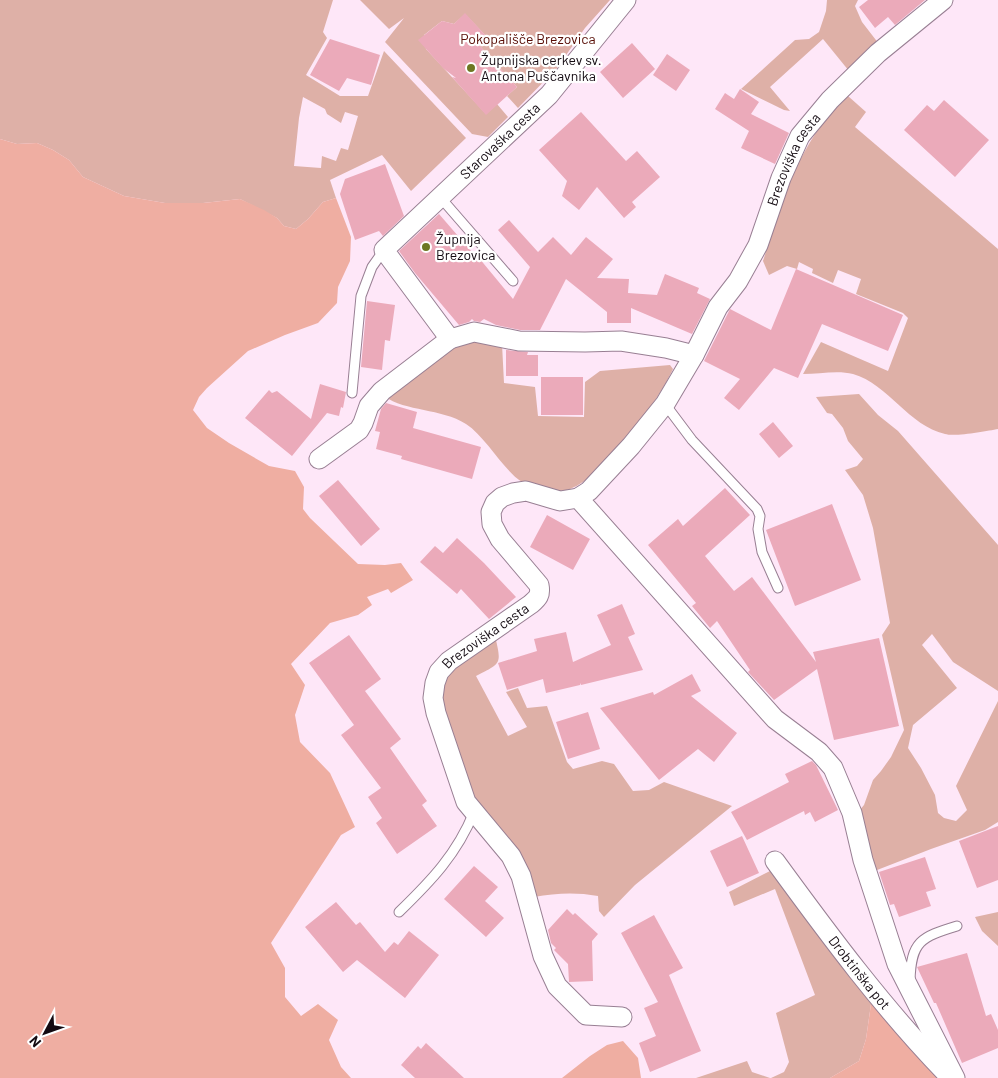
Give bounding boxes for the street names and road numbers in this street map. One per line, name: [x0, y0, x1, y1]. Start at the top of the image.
street label: Starovaška cesta: [456, 99, 543, 182]
street label: Brezoviška cesta: [763, 109, 824, 208]
street label: Brezoviška cesta: [438, 599, 532, 671]
street label: Drobtinška pot: [825, 932, 894, 1013]

